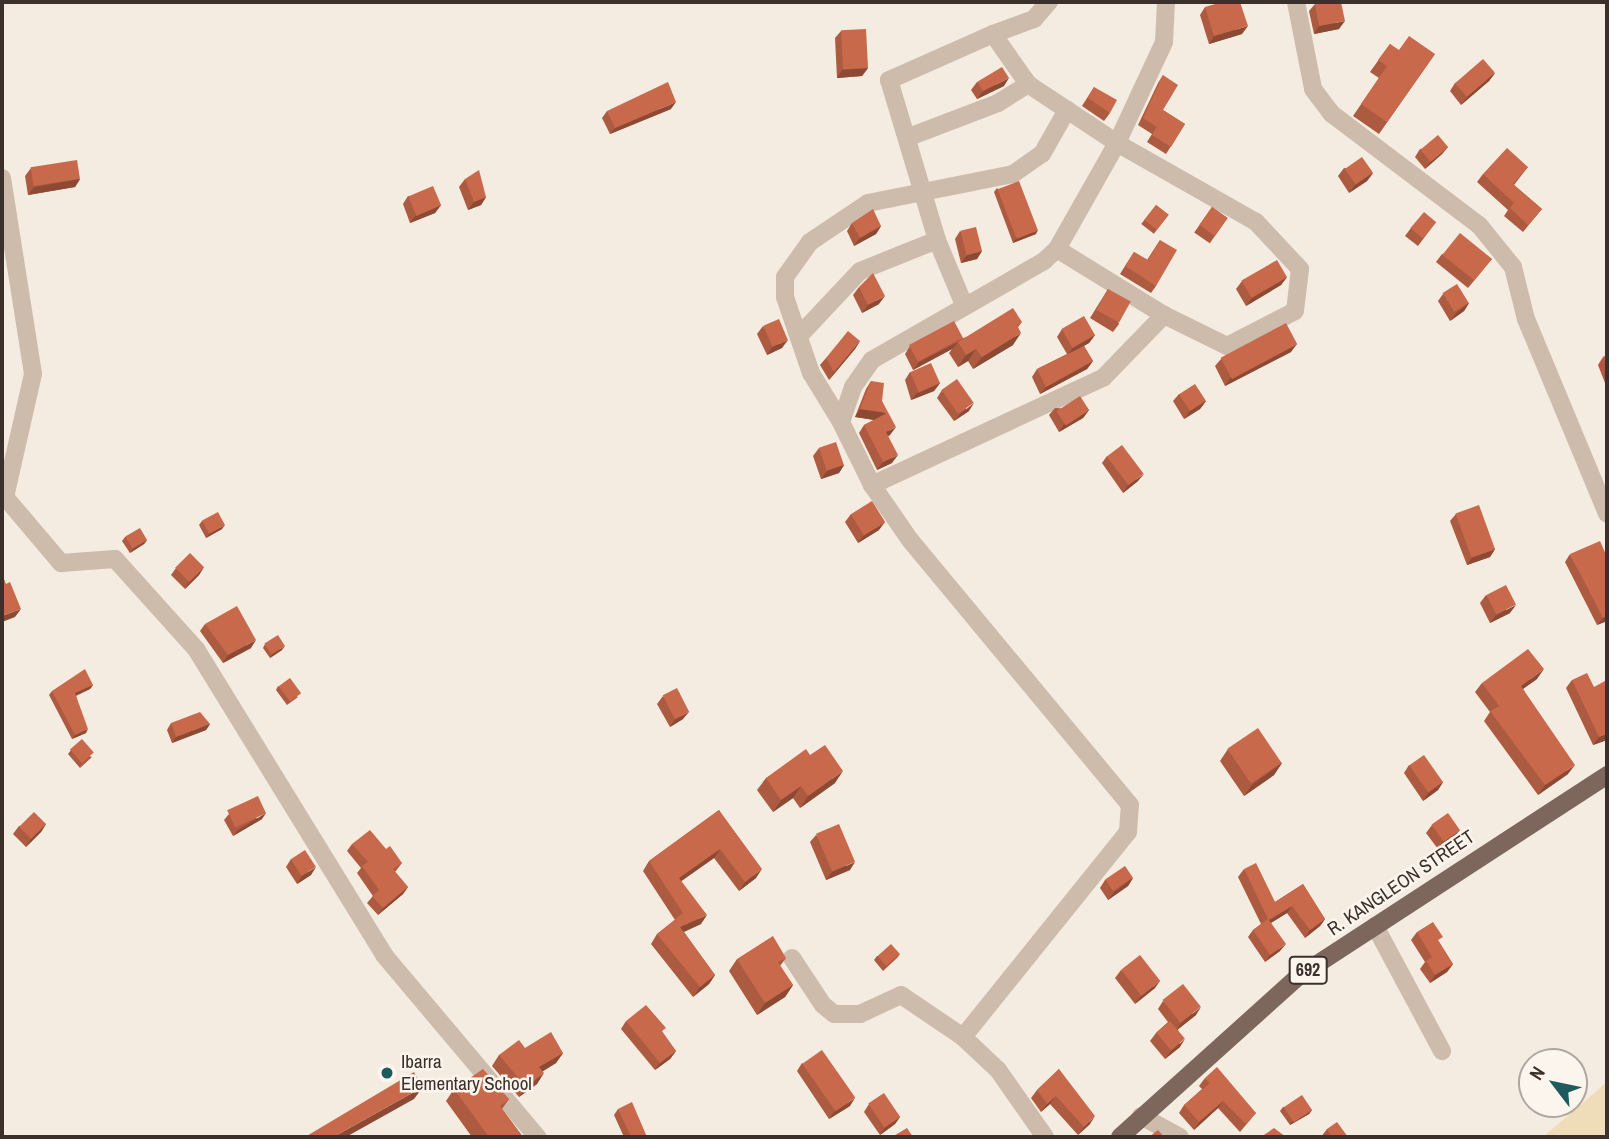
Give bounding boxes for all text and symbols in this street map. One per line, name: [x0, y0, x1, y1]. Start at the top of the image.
street label: R. KANGLEON STREET: [1323, 825, 1479, 941]
road number: 692: [1287, 956, 1329, 985]
north arrow: [1518, 1048, 1588, 1118]
place label: Ibarra Elementary School: [401, 1051, 532, 1095]
text: N: [1523, 1061, 1551, 1085]
marker: Ibarra Elementary School: [379, 1065, 395, 1081]

